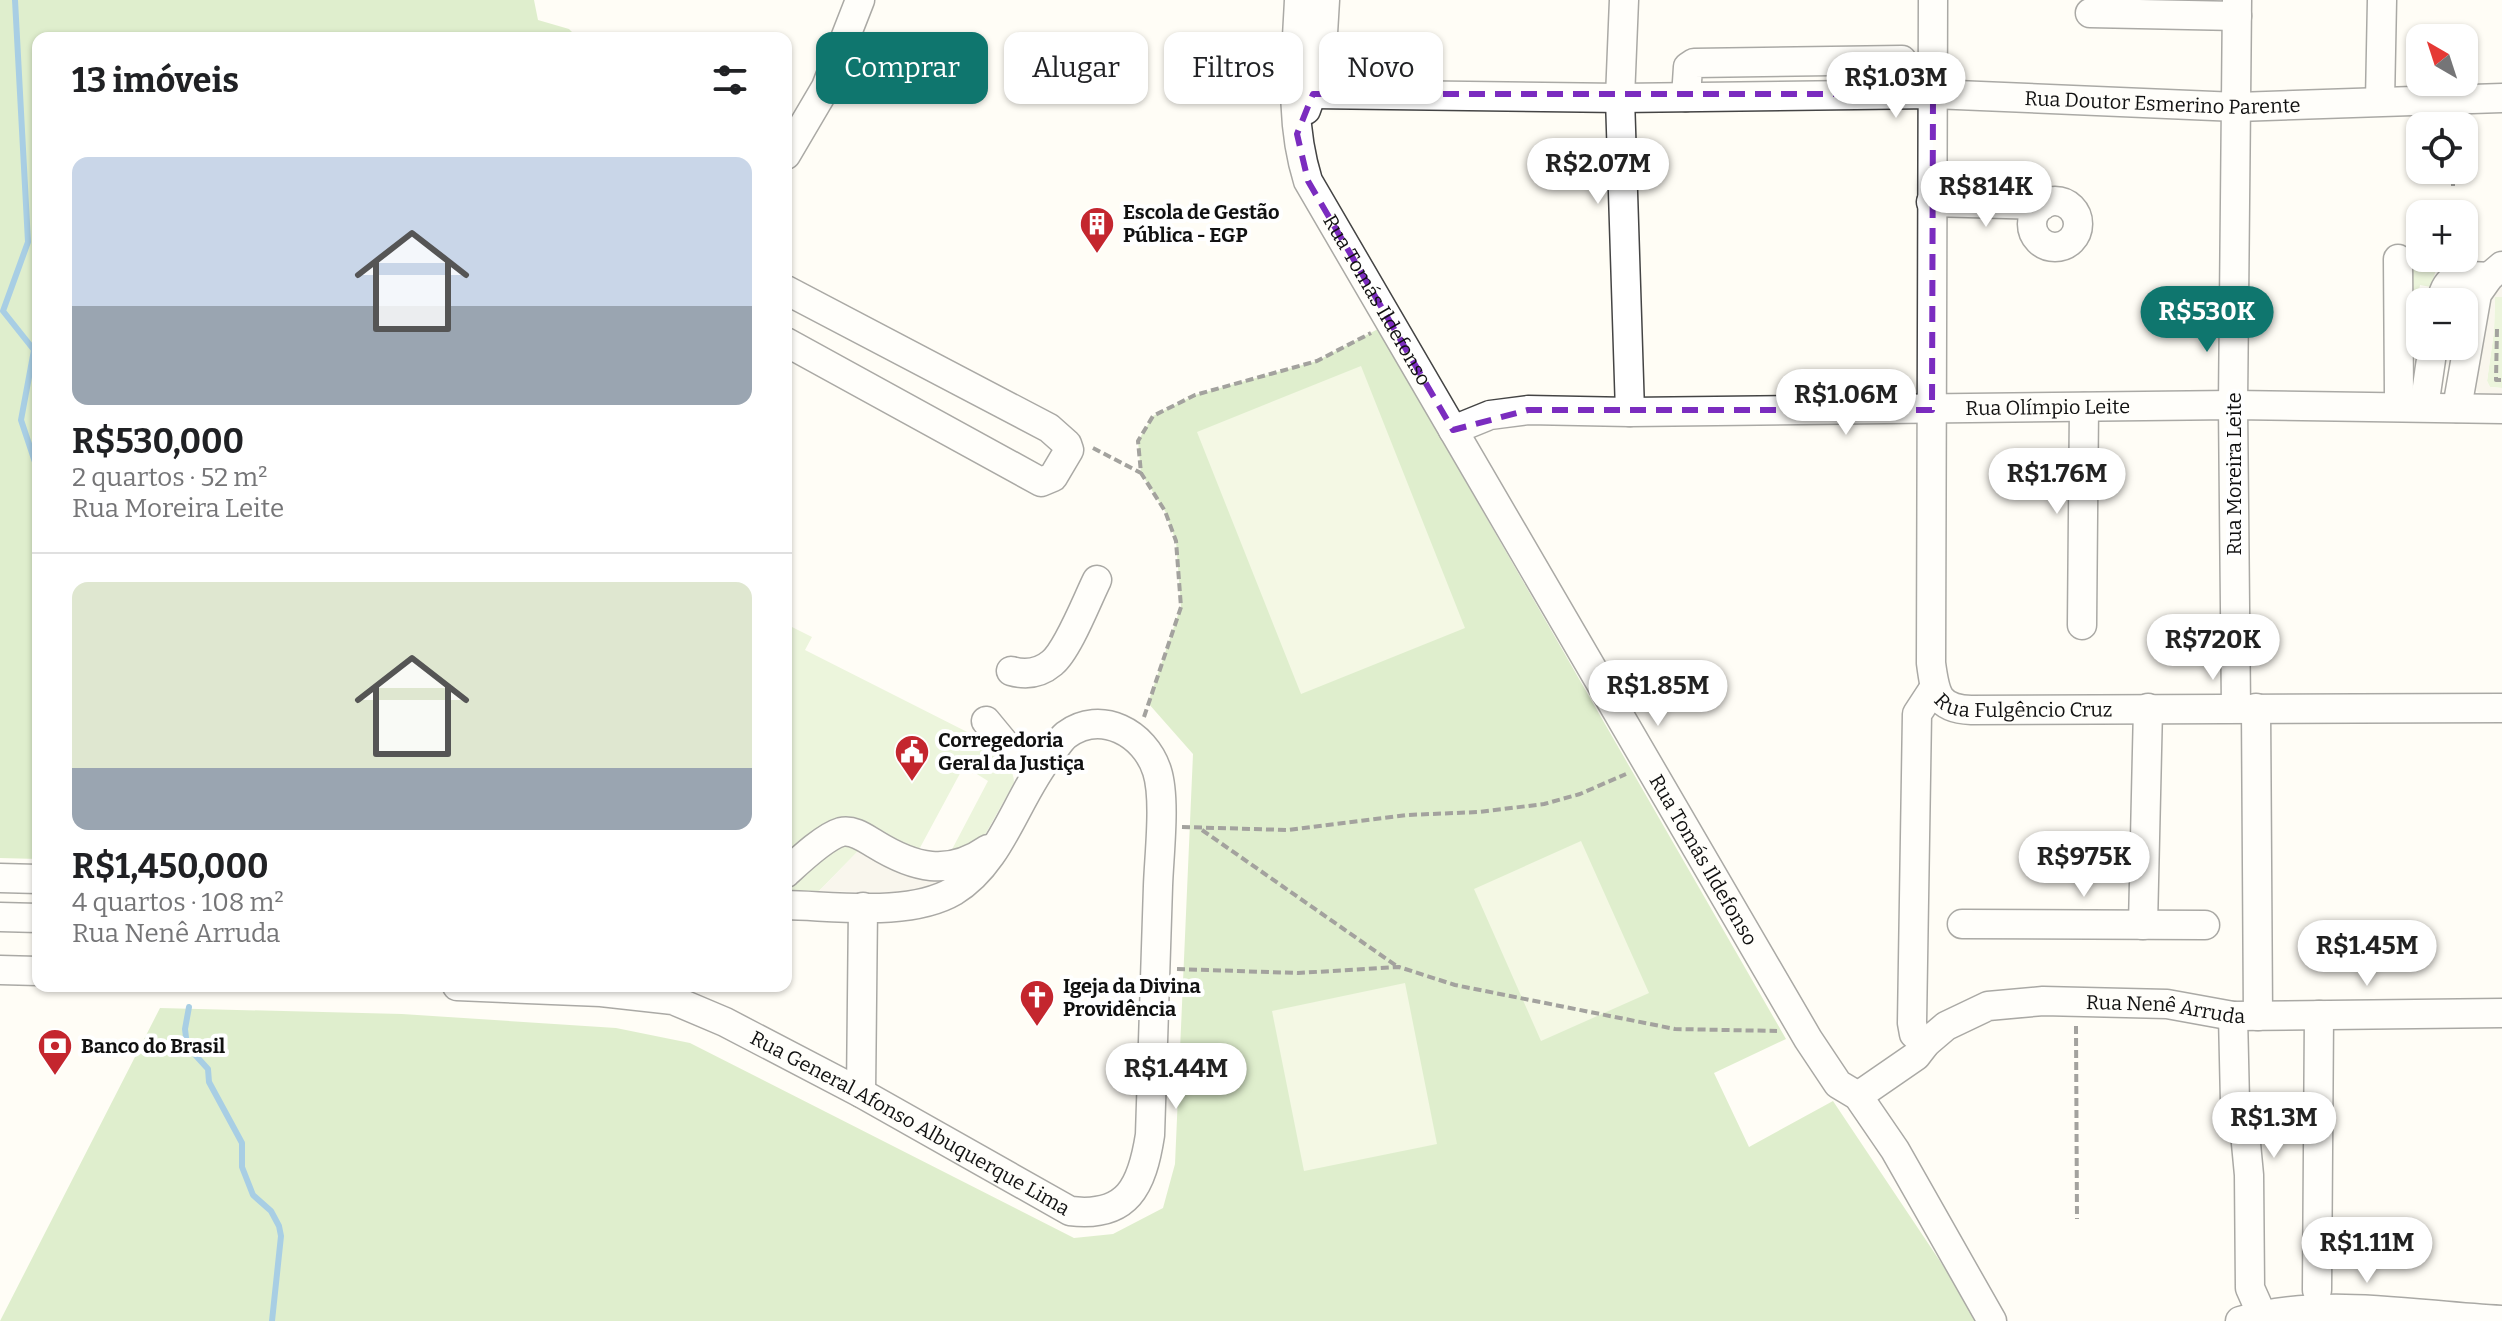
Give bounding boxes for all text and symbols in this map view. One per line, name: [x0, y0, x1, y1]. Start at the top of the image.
north arrow: [2406, 24, 2478, 96]
map controls: [2406, 24, 2478, 360]
chip: Comprar: [816, 32, 988, 104]
chip: Alugar: [1004, 32, 1148, 104]
chip: Filtros: [1164, 32, 1303, 104]
chip: Novo: [1319, 32, 1443, 104]
pin: R$1.03M: [1822, 52, 1970, 120]
icon: filters: [708, 58, 752, 102]
text: 13 imóveis: [72, 60, 239, 101]
text: R$1.03M: [1845, 62, 1947, 93]
street label: Rua Doutor Esmerino Parente: [2024, 86, 2301, 119]
button: locate: [2406, 112, 2478, 184]
pin: R$2.07M: [1524, 138, 1672, 206]
text: R$2.07M: [1545, 148, 1651, 179]
pin: R$814K: [1921, 161, 2051, 229]
text: R$814K: [1939, 171, 2033, 202]
place label: Escola de Gestão Pública - EGP: [1123, 200, 1279, 247]
button: +: [2406, 200, 2478, 272]
building icon: Escola de Gestão Pública - EGP: [1078, 205, 1116, 255]
icon: home: [340, 209, 484, 353]
street label: Rua Tomás Ildefonso: [1318, 210, 1436, 390]
pin: R$530K: [2142, 286, 2272, 354]
button: −: [2406, 288, 2478, 360]
text: R$530K: [2159, 296, 2255, 327]
pin: R$1.06M: [1772, 369, 1920, 437]
text: R$1.06M: [1794, 379, 1898, 410]
street label: Rua Moreira Leite: [2222, 392, 2246, 556]
street label: Rua Olímpio Leite: [1965, 394, 2130, 420]
text: R$530,000: [72, 421, 244, 462]
pin: R$1.76M: [1983, 448, 2131, 516]
text: R$1.76M: [2007, 458, 2107, 489]
text: 2 quartos · 52 m²: [72, 462, 267, 493]
text: Rua Moreira Leite: [72, 493, 284, 524]
pin: R$720K: [2148, 614, 2278, 682]
text: R$720K: [2165, 624, 2261, 655]
icon: home: [340, 634, 484, 778]
pin: R$1.85M: [1584, 660, 1732, 728]
text: R$1.85M: [1606, 670, 1710, 701]
street label: Rua Fulgêncio Cruz: [1930, 688, 2112, 722]
place label: Corregedoria Geral da Justiça: [938, 728, 1085, 775]
public building icon: Corregedoria Geral da Justiça: [893, 733, 931, 783]
street label: Rua Tomás Ildefonso: [1644, 770, 1763, 950]
pin: R$975K: [2019, 831, 2149, 899]
text: R$975K: [2037, 841, 2131, 872]
text: R$1,450,000: [72, 846, 269, 887]
text: 4 quartos · 108 m²: [72, 887, 284, 918]
text: Rua Nenê Arruda: [72, 918, 280, 949]
pin: R$1.45M: [2293, 920, 2441, 988]
text: R$1.45M: [2316, 930, 2418, 961]
place label: Igeja da Divina Providência: [1063, 974, 1201, 1021]
church icon: Igeja da Divina Providência: [1018, 978, 1056, 1028]
street label: Rua Nenê Arruda: [2086, 990, 2245, 1028]
street label: Rua General Afonso Albuquerque Lima: [747, 1025, 1074, 1220]
bank icon: Banco do Brasil: [36, 1027, 74, 1077]
place label: Banco do Brasil: [81, 1034, 225, 1058]
pin: R$1.44M: [1102, 1043, 1250, 1111]
text: R$1.44M: [1124, 1053, 1228, 1084]
pin: R$1.3M: [2209, 1092, 2339, 1160]
text: R$1.3M: [2230, 1102, 2318, 1133]
pin: R$1.11M: [2293, 1217, 2441, 1285]
text: R$1.11M: [2319, 1227, 2415, 1258]

